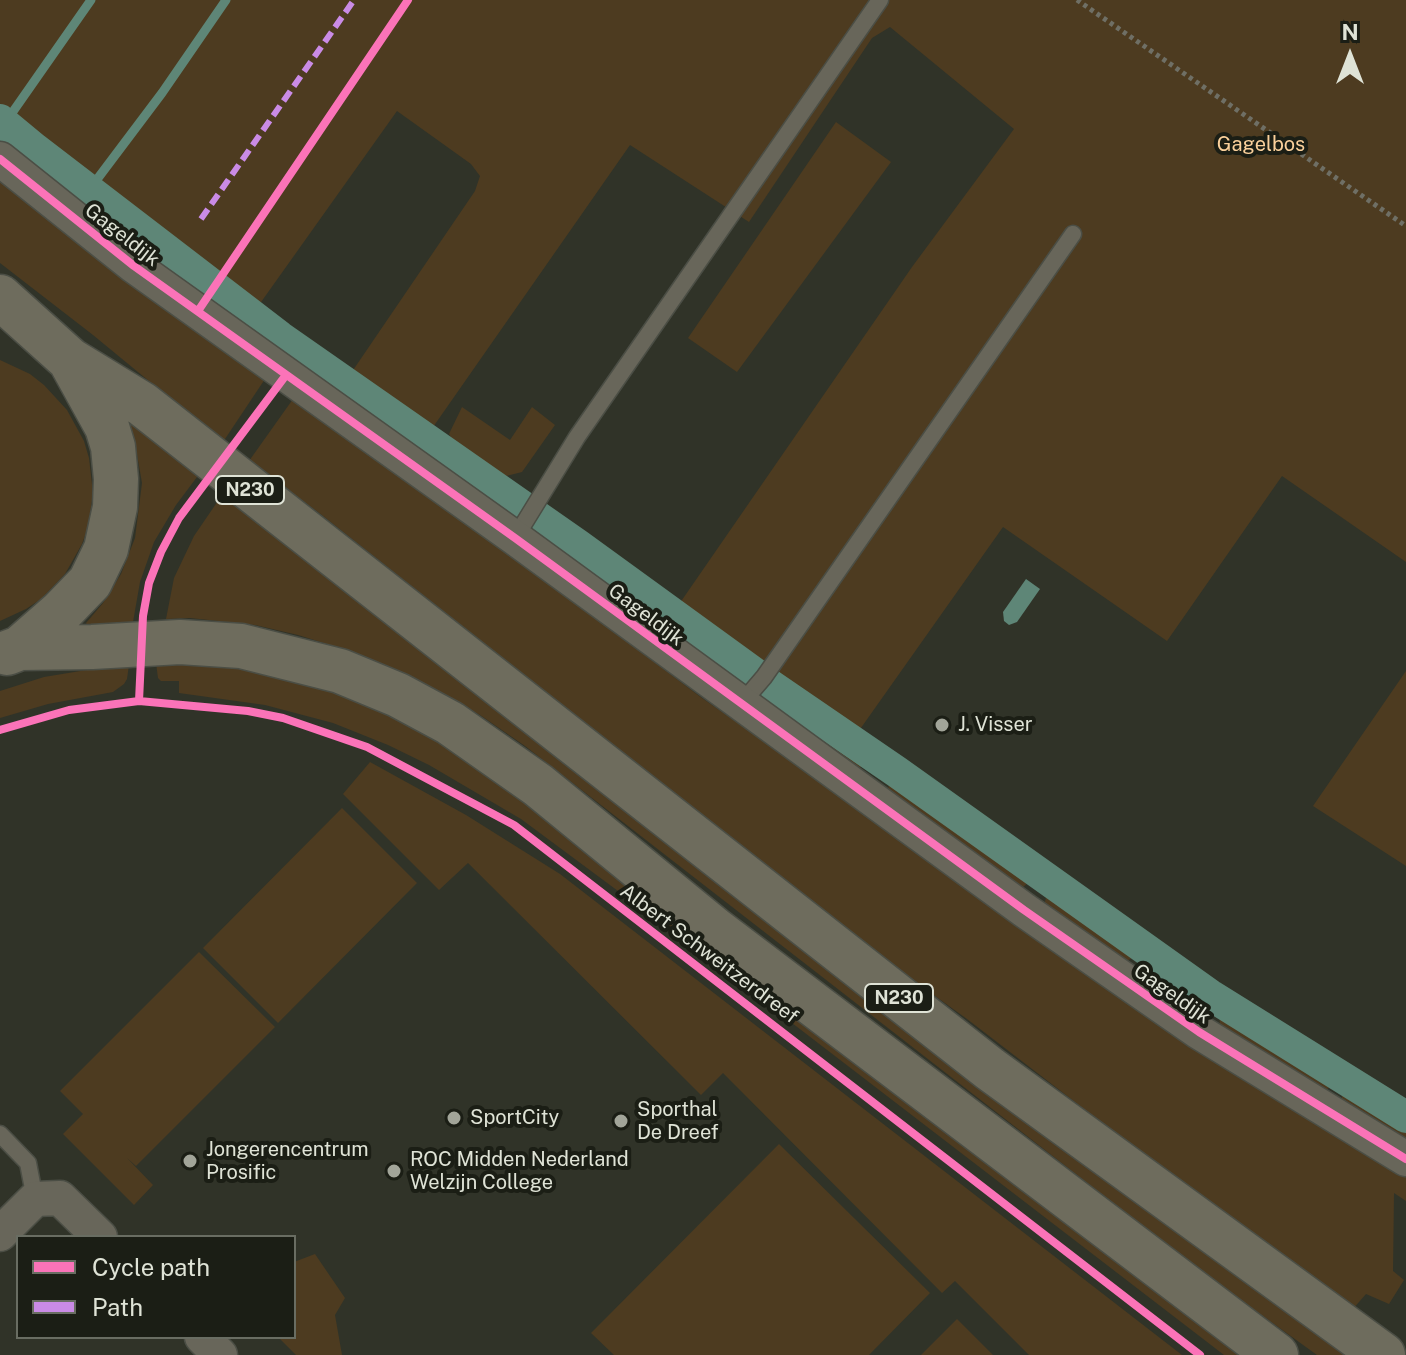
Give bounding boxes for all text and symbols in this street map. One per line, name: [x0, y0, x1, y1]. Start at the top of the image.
north arrow: [1310, 16, 1390, 96]
text: N: [1341, 19, 1359, 45]
park label: Gagelbos: [1217, 133, 1305, 157]
street label: Gageldijk: [80, 198, 164, 272]
road number: N230: [216, 476, 284, 504]
street label: Gageldijk: [603, 579, 689, 651]
place label: J. Visser: [958, 713, 1033, 737]
marker: J. Visser: [933, 716, 951, 734]
street label: Albert Schweitzerdreef: [615, 879, 803, 1029]
street label: Gageldijk: [1129, 959, 1215, 1029]
road number: N230: [865, 984, 933, 1012]
place label: Sporthal De Dreef: [637, 1098, 719, 1145]
place label: SportCity: [470, 1106, 559, 1130]
marker: SportCity: [445, 1109, 463, 1127]
marker: Sporthal De Dreef: [612, 1112, 630, 1130]
place label: Jongerencentrum Prosific: [206, 1138, 368, 1185]
place label: ROC Midden Nederland Welzijn College: [410, 1148, 629, 1195]
marker: Jongerencentrum Prosific: [181, 1152, 199, 1170]
marker: ROC Midden Nederland Welzijn College: [385, 1162, 403, 1180]
legend: [16, 1235, 296, 1339]
text: Cycle path: [92, 1253, 210, 1281]
text: Path: [92, 1293, 143, 1321]

